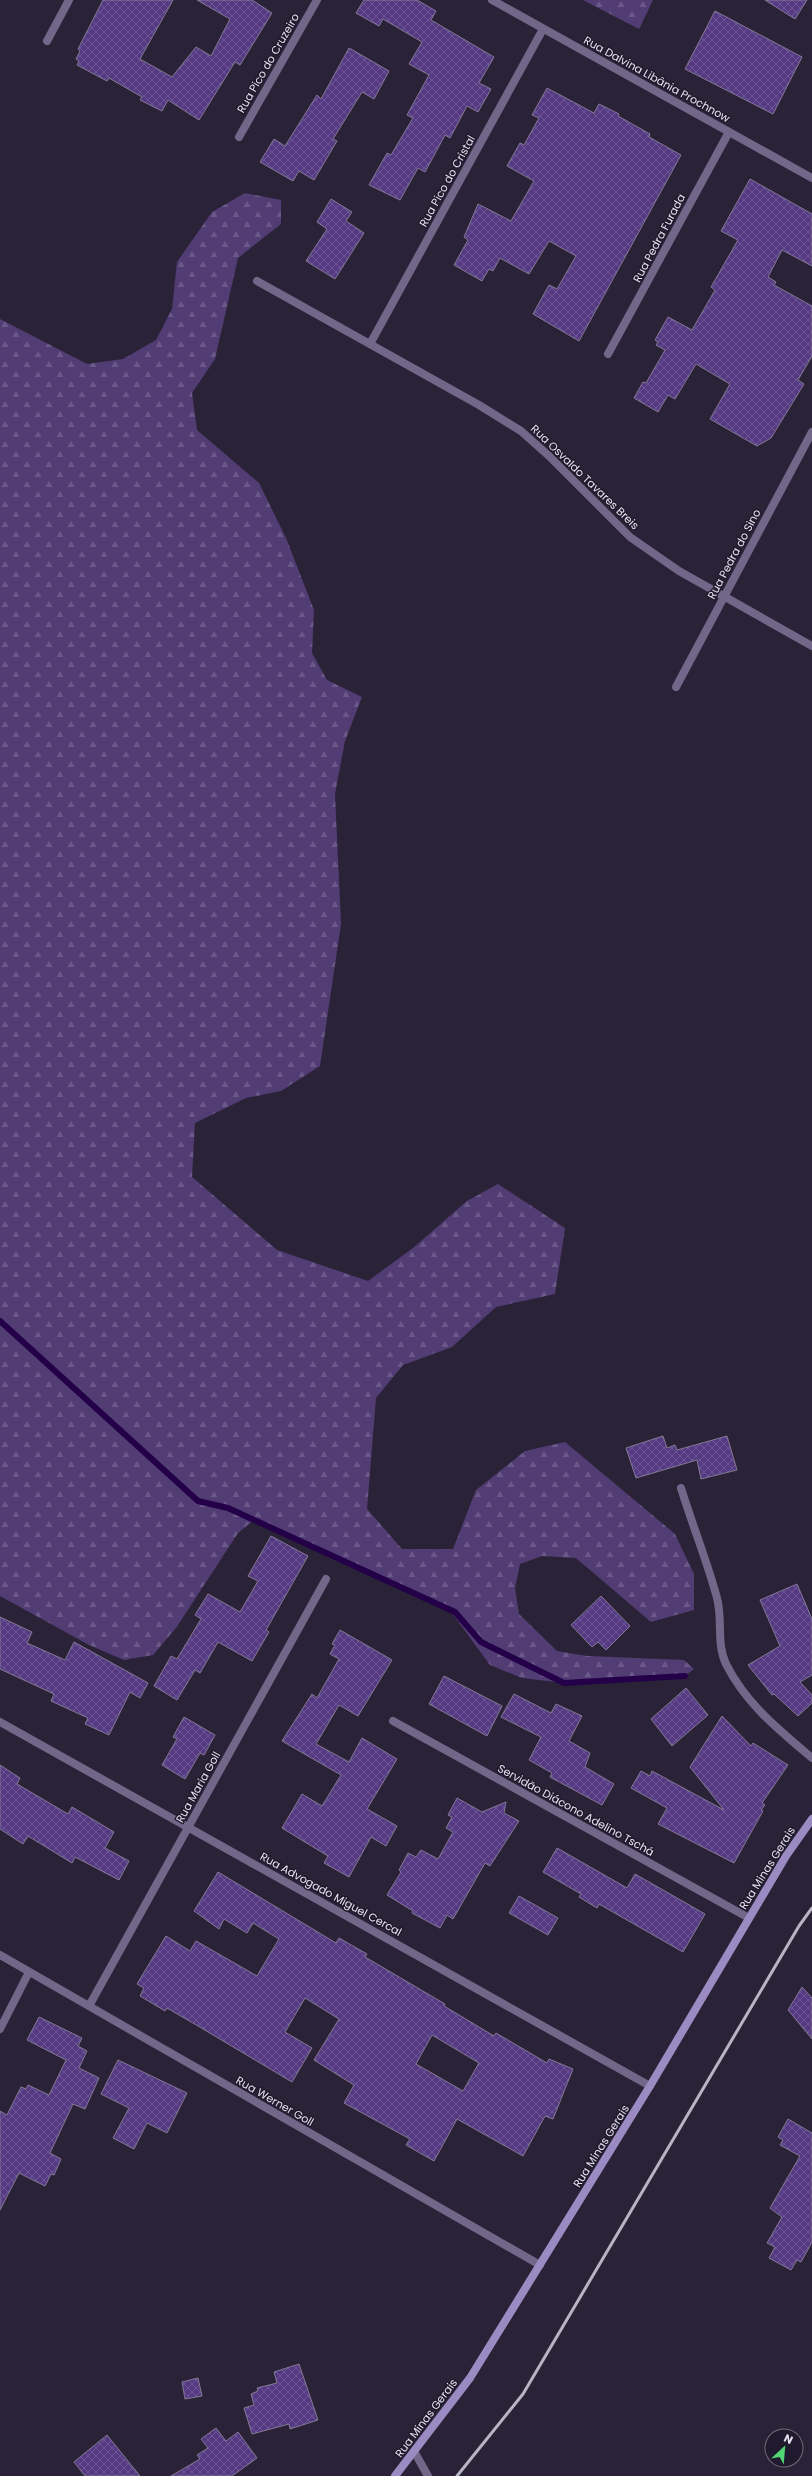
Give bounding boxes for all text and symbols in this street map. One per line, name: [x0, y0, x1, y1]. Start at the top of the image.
street label: Rua Pico do Cruzeiro: [233, 10, 303, 116]
street label: Rua Dalvina Libânia Prochnow: [581, 32, 733, 126]
street label: Rua Pico do Cristal: [415, 132, 479, 230]
street label: Rua Pedra Furada: [629, 191, 689, 285]
street label: Rua Osvaldo Tavares Breis: [527, 421, 643, 533]
street label: Rua Pedra do Sino: [703, 506, 765, 602]
street label: Rua Maria Goll: [172, 1748, 224, 1826]
street label: Servidão Diácono Adelino Tschá: [495, 1760, 657, 1860]
street label: Rua Minas Gerais: [735, 1823, 799, 1912]
street label: Rua Advogado Miguel Cercal: [257, 1848, 405, 1940]
street label: Rua Werner Goll: [233, 2072, 317, 2130]
street label: Rua Minas Gerais: [569, 2101, 633, 2190]
street label: Rua Minas Gerais: [391, 2375, 461, 2461]
north arrow: [764, 2428, 804, 2468]
text: N: [781, 2430, 796, 2448]

